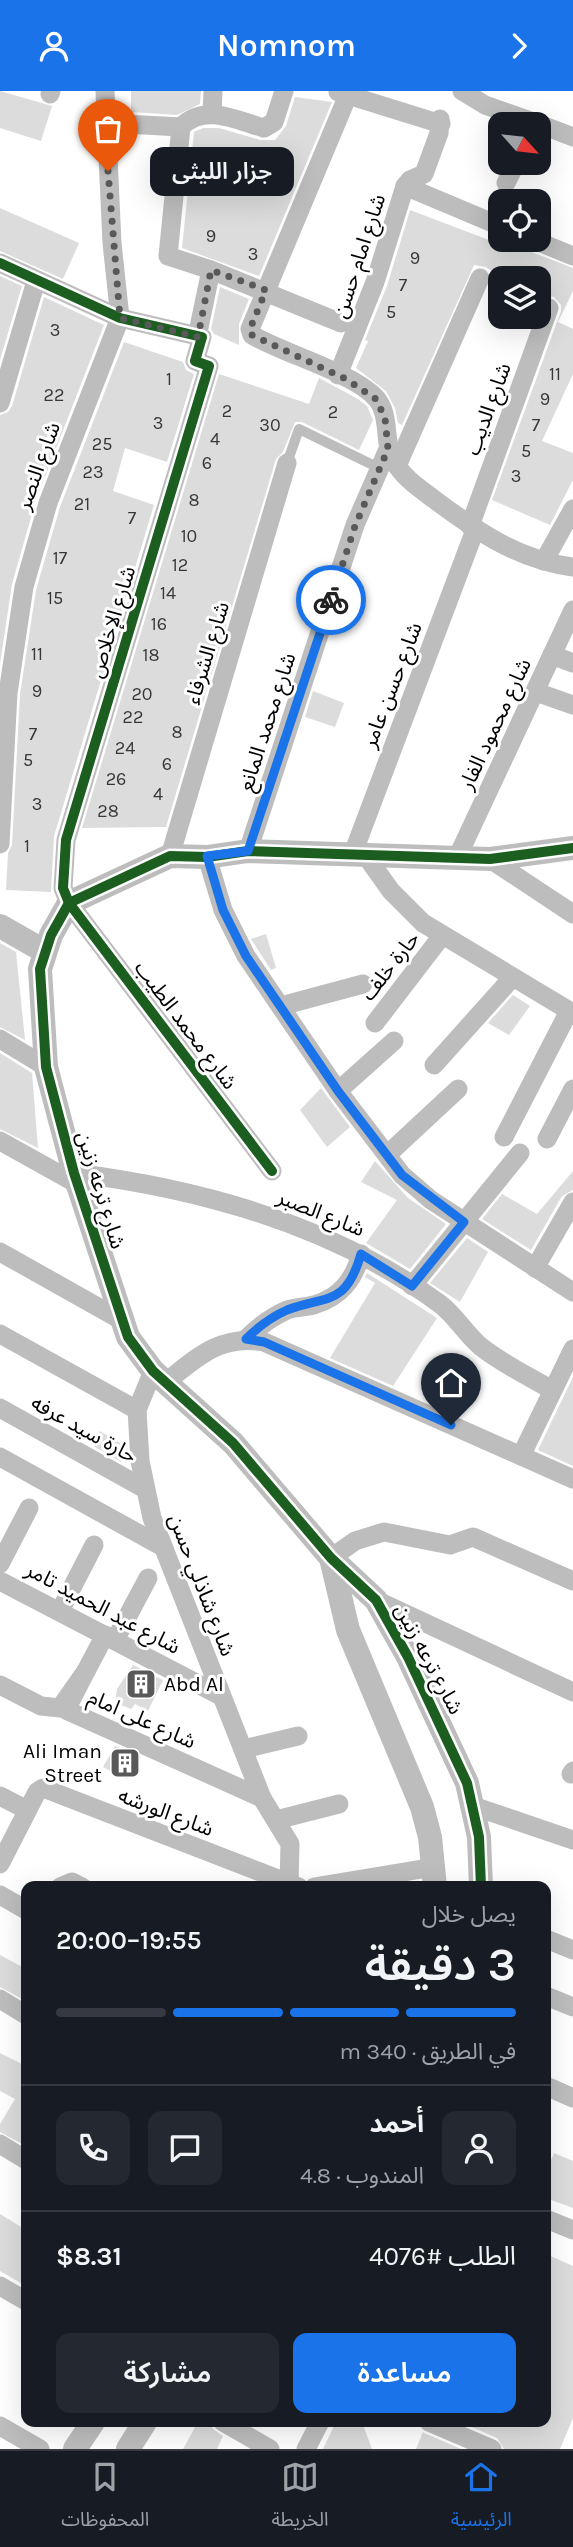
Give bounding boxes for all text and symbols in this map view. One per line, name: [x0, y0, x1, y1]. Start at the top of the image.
icon: person: [35, 27, 73, 65]
text: Nomnom: [217, 27, 356, 64]
icon: forward: [500, 27, 538, 65]
pin: [78, 99, 138, 171]
icon: bag: [89, 110, 127, 148]
north arrow: [488, 112, 551, 175]
map controls: [488, 112, 551, 329]
callout: جزار الليثى: [150, 147, 294, 195]
text: جزار الليثى: [172, 158, 272, 185]
button: locate: [488, 189, 551, 252]
street label: شارع امام حسن: [328, 191, 394, 322]
house number: 9: [206, 225, 216, 247]
house number: 3: [248, 243, 258, 265]
house number: 9: [410, 247, 420, 269]
button: layers: [488, 266, 551, 329]
house number: 7: [399, 274, 408, 296]
house number: 5: [386, 301, 396, 323]
house number: 3: [50, 319, 60, 341]
street label: شارع الديب: [460, 359, 519, 460]
house number: 11: [549, 363, 561, 385]
house number: 1: [166, 368, 172, 390]
house number: 22: [44, 384, 64, 406]
house number: 9: [540, 388, 550, 410]
house number: 2: [222, 400, 232, 422]
house number: 2: [328, 401, 338, 423]
house number: 3: [153, 412, 163, 434]
house number: 30: [259, 414, 281, 436]
house number: 7: [532, 414, 541, 436]
street label: شارع النصر: [11, 419, 68, 515]
house number: 4: [210, 428, 220, 450]
house number: 25: [92, 433, 112, 455]
house number: 5: [521, 440, 531, 462]
house number: 6: [202, 452, 212, 474]
house number: 23: [82, 461, 104, 483]
house number: 3: [511, 465, 521, 487]
house number: 8: [188, 489, 200, 511]
house number: 21: [74, 493, 90, 515]
house number: 7: [128, 507, 137, 529]
house number: 10: [181, 525, 197, 547]
house number: 17: [53, 547, 68, 569]
house number: 12: [172, 554, 188, 576]
street label: شارع الإخلاص: [84, 563, 143, 682]
courier: [296, 565, 366, 635]
icon: bike: [312, 581, 350, 619]
house number: 14: [160, 582, 176, 604]
house number: 15: [47, 587, 63, 609]
street label: شارع الشرفاء: [180, 599, 237, 708]
house number: 16: [151, 613, 167, 635]
street label: شارع حسن عامر: [357, 619, 430, 753]
house number: 11: [31, 643, 43, 665]
house number: 18: [142, 644, 160, 666]
street label: شارع محمد المانع: [233, 650, 304, 795]
street label: شارع محمود الفار: [454, 655, 539, 796]
house number: 9: [32, 680, 42, 702]
house number: 20: [131, 683, 153, 705]
house number: 22: [123, 706, 143, 728]
house number: 8: [171, 721, 183, 743]
house number: 7: [29, 723, 38, 745]
house number: 24: [115, 737, 135, 759]
house number: 5: [23, 749, 33, 771]
house number: 6: [162, 753, 172, 775]
house number: 26: [106, 768, 126, 790]
house number: 4: [153, 783, 163, 805]
house number: 3: [32, 793, 42, 815]
house number: 28: [97, 800, 119, 822]
house number: 1: [24, 835, 30, 857]
street label: حارة خلف: [356, 927, 424, 1005]
street label: شارع محمد الطيب: [127, 956, 242, 1096]
street label: شارع ترعه زنين: [69, 1128, 130, 1253]
street label: شارع الصبر: [272, 1184, 368, 1244]
pin: [421, 1353, 481, 1425]
icon: home: [432, 1364, 470, 1402]
street label: حارة سيد عرفه: [27, 1390, 141, 1468]
street label: شارع شاذلي حسن: [160, 1511, 240, 1661]
street label: شارع عبد الحميد تامر: [19, 1557, 184, 1662]
street label: شارع ترعه زنين: [387, 1600, 468, 1720]
building icon: Abd Al: [124, 1667, 158, 1701]
place label: Abd Al: [164, 1672, 224, 1696]
street label: شارع على امام: [83, 1685, 200, 1757]
place label: Ali Iman Street: [23, 1739, 102, 1787]
building icon: Ali Iman Street: [108, 1746, 142, 1780]
street label: شارع الورشه: [114, 1783, 217, 1844]
text: يصل خلال: [422, 1901, 516, 1928]
text: 19:55–20:00: [56, 1925, 202, 1956]
text: 3 دقيقة: [365, 1938, 516, 1992]
text: في الطريق · 340 m: [340, 2038, 516, 2065]
text: أحمد: [370, 2108, 424, 2139]
button: phone: [56, 2111, 130, 2185]
button: chat: [148, 2111, 222, 2185]
button: person: [442, 2111, 516, 2185]
text: المندوب · 4.8: [300, 2162, 424, 2189]
text: $8.31: [56, 2241, 122, 2272]
text: الطلب #4076: [369, 2241, 516, 2272]
button: مشاركة: [56, 2333, 279, 2413]
button: مساعدة: [293, 2333, 516, 2413]
tab: المحفوظات: [61, 2458, 149, 2540]
tab: الخريطة: [272, 2458, 329, 2540]
tab: الرئيسية: [451, 2458, 512, 2540]

